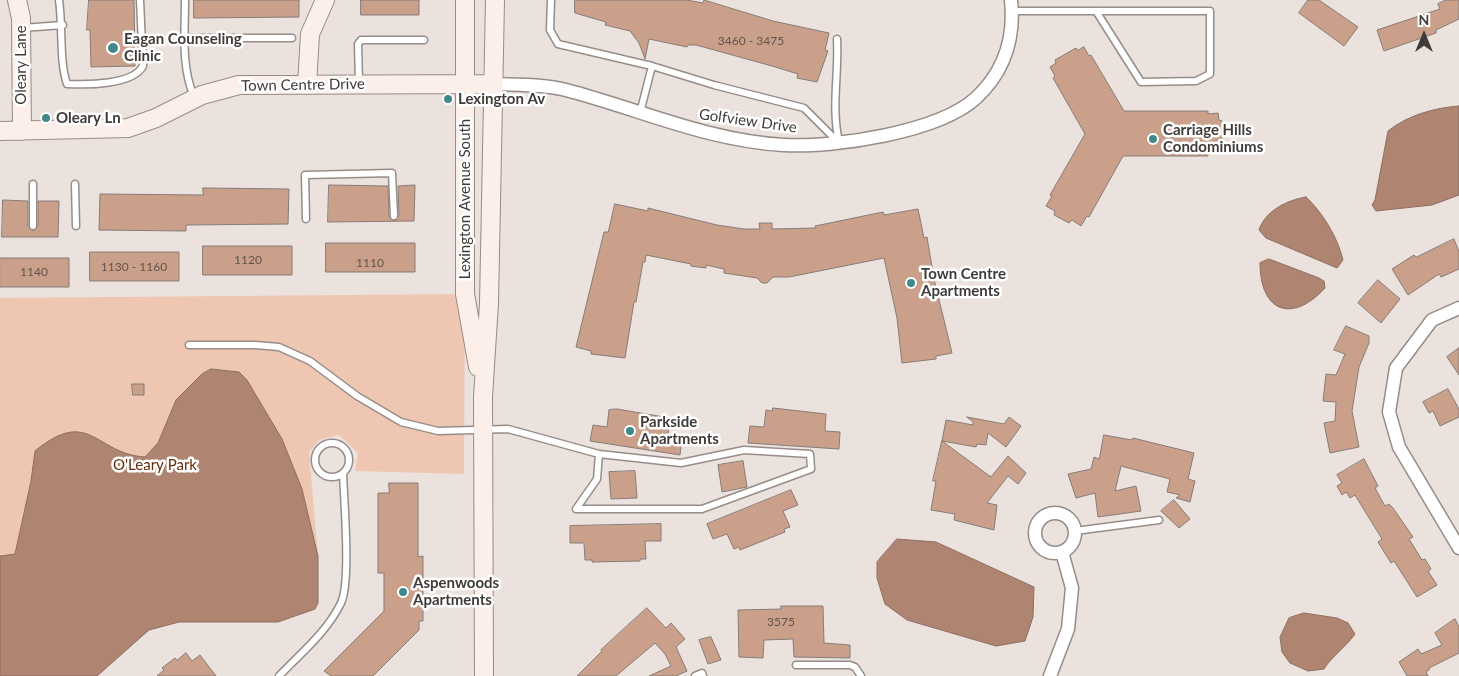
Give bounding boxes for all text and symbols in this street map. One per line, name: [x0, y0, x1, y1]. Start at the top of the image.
north arrow: [1399, 10, 1449, 60]
text: N: [1419, 11, 1429, 28]
street label: Oleary Lane: [12, 25, 30, 105]
place label: Eagan Counseling Clinic: [124, 30, 242, 65]
house number: 3460 - 3475: [718, 34, 784, 48]
marker: Eagan Counseling Clinic: [106, 41, 120, 55]
street label: Town Centre Drive: [241, 75, 365, 95]
place label: Lexington Av: [458, 90, 545, 108]
marker: Lexington Av: [442, 93, 454, 105]
street label: Golfview Drive: [698, 105, 798, 137]
place label: Oleary Ln: [56, 109, 121, 127]
marker: Oleary Ln: [40, 112, 52, 124]
street label: Lexington Avenue South: [456, 119, 474, 279]
place label: Carriage Hills Condominiums: [1163, 121, 1263, 156]
marker: Carriage Hills Condominiums: [1147, 133, 1159, 145]
house number: 1120: [234, 253, 262, 267]
house number: 1110: [356, 256, 384, 270]
house number: 1130 - 1160: [101, 260, 167, 274]
house number: 1140: [20, 265, 48, 279]
place label: Town Centre Apartments: [921, 265, 1006, 300]
marker: Town Centre Apartments: [905, 277, 917, 289]
place label: Parkside Apartments: [640, 413, 719, 448]
marker: Parkside Apartments: [624, 425, 636, 437]
park label: O'Leary Park: [113, 456, 197, 474]
place label: Aspenwoods Apartments: [413, 574, 499, 609]
marker: Aspenwoods Apartments: [397, 586, 409, 598]
house number: 3575: [767, 615, 795, 629]

